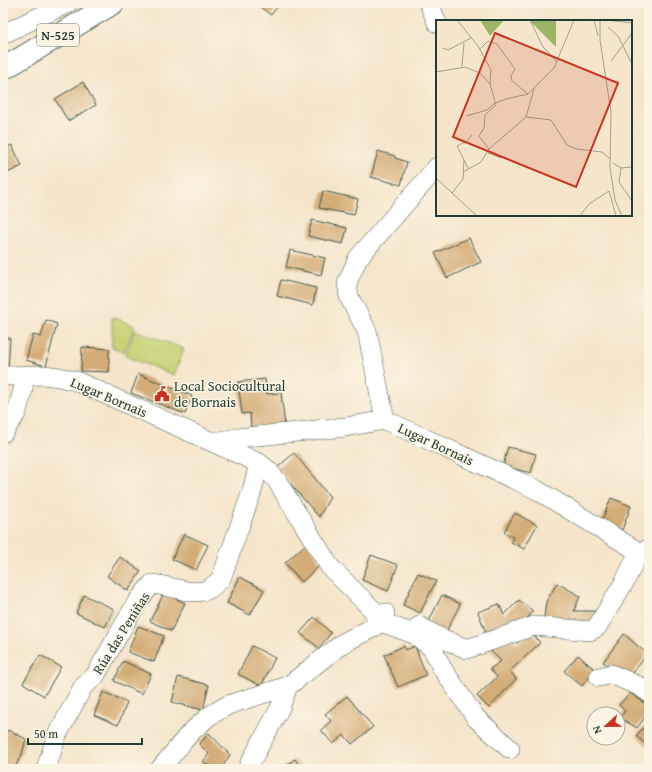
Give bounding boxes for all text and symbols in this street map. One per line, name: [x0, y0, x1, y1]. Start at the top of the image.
inset map: [436, 20, 632, 216]
road number: N-525: [37, 24, 79, 46]
street label: Lugar Bornais: [68, 372, 150, 422]
place label: Local Sociocultural de Bornais: [174, 376, 286, 412]
public building icon: Local Sociocultural de Bornais: [153, 385, 171, 403]
street label: Lugar Bornais: [395, 418, 477, 470]
street label: Rúa das Peniñas: [88, 588, 154, 678]
north arrow: [586, 706, 626, 746]
scale bar: [28, 720, 142, 746]
text: N: [588, 723, 606, 736]
text: 50 m: [34, 725, 58, 742]

